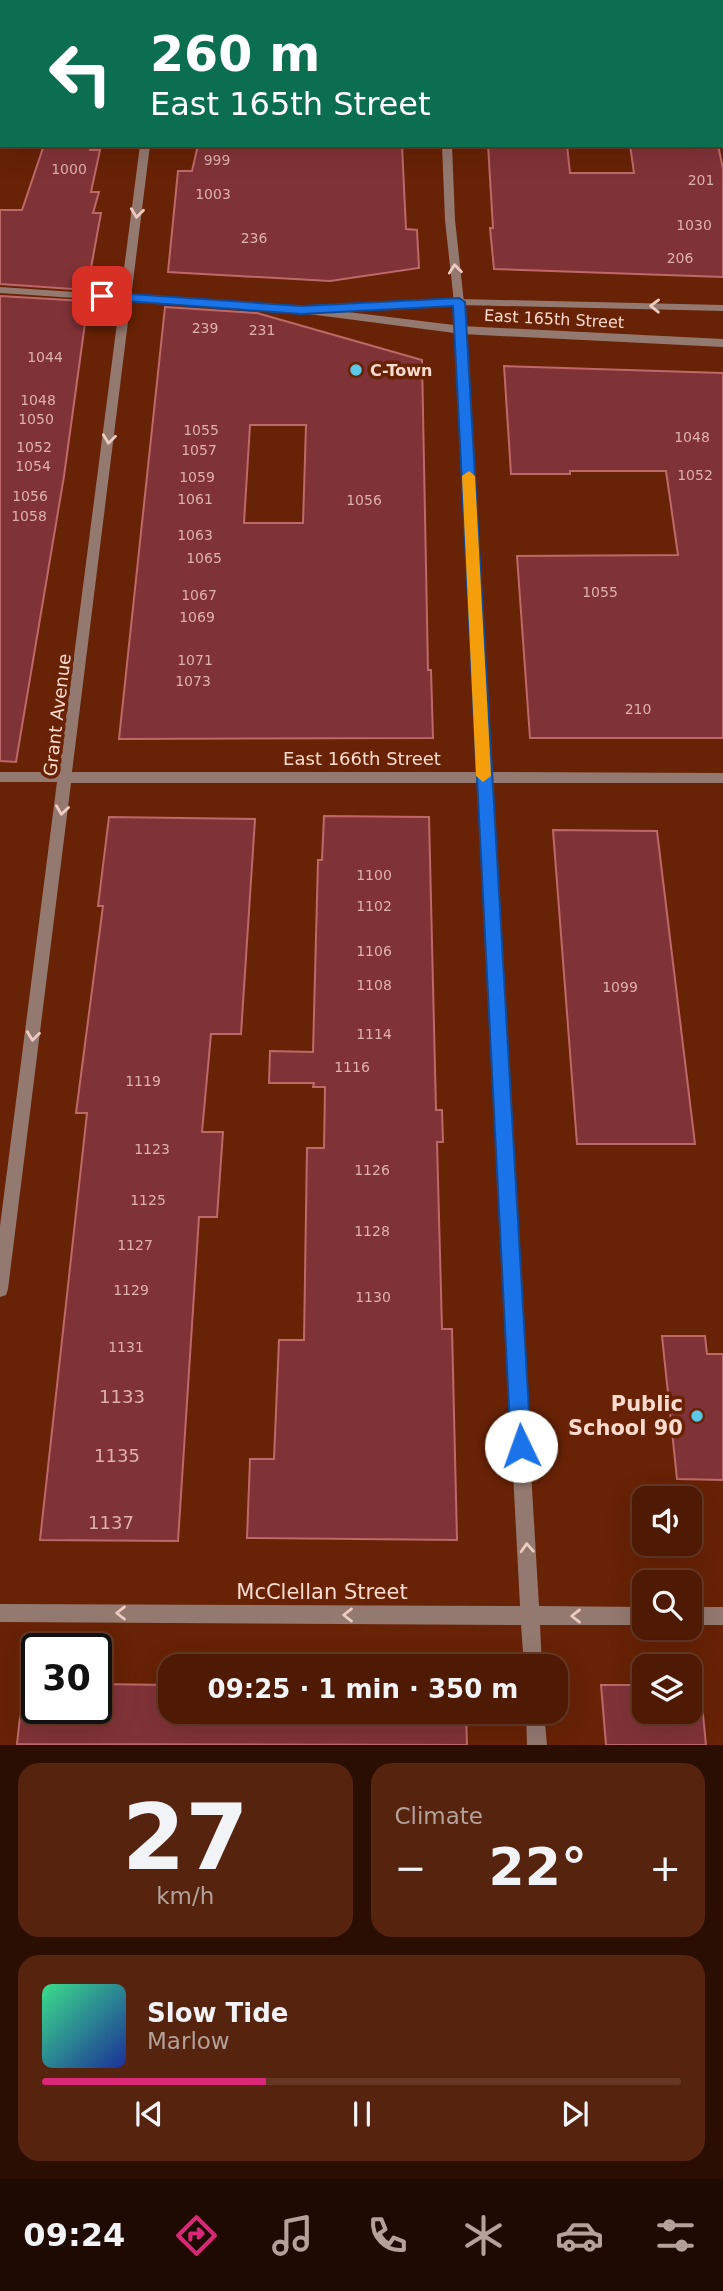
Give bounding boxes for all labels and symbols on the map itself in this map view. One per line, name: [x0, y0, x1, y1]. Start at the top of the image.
house number: 999: [204, 152, 230, 168]
house number: 1000: [51, 161, 87, 177]
house number: 201: [688, 172, 714, 188]
house number: 1003: [195, 186, 231, 202]
one-way arrow: [130, 207, 145, 219]
house number: 1030: [676, 217, 712, 233]
house number: 236: [241, 230, 267, 246]
house number: 206: [667, 250, 693, 266]
one-way arrow: [448, 264, 463, 275]
pin: [72, 266, 132, 326]
one-way arrow: [649, 299, 660, 314]
street label: East 165th Street: [483, 306, 625, 332]
house number: 239: [192, 320, 218, 336]
house number: 231: [249, 322, 275, 338]
house number: 1044: [27, 349, 63, 365]
place label: C-Town: [370, 361, 432, 380]
marker: C-Town: [348, 362, 364, 378]
house number: 1048: [20, 392, 56, 408]
house number: 1050: [18, 411, 54, 427]
house number: 1055: [183, 422, 219, 438]
house number: 1048: [674, 429, 710, 445]
one-way arrow: [102, 433, 117, 445]
house number: 1052: [16, 439, 52, 455]
house number: 1057: [181, 442, 217, 458]
house number: 1054: [15, 458, 51, 474]
house number: 1052: [677, 467, 713, 483]
house number: 1059: [179, 469, 215, 485]
house number: 1056: [12, 488, 48, 504]
house number: 1061: [177, 491, 213, 507]
house number: 1056: [346, 492, 382, 508]
house number: 1058: [11, 508, 47, 524]
house number: 1063: [177, 527, 213, 543]
house number: 1065: [186, 550, 222, 566]
house number: 1055: [582, 584, 618, 600]
house number: 1067: [181, 587, 217, 603]
house number: 1069: [179, 609, 215, 625]
street label: Grant Avenue: [39, 652, 75, 778]
house number: 1071: [177, 652, 213, 668]
house number: 1073: [175, 673, 211, 689]
house number: 210: [625, 701, 651, 717]
street label: East 166th Street: [283, 748, 441, 769]
one-way arrow: [55, 804, 70, 816]
house number: 1100: [356, 867, 392, 883]
house number: 1102: [356, 898, 392, 914]
house number: 1106: [356, 943, 392, 959]
house number: 1108: [356, 977, 392, 993]
house number: 1099: [602, 979, 638, 995]
house number: 1114: [356, 1026, 392, 1042]
one-way arrow: [25, 1030, 40, 1042]
house number: 1116: [334, 1059, 370, 1075]
house number: 1119: [125, 1073, 161, 1089]
house number: 1123: [134, 1141, 170, 1157]
house number: 1126: [354, 1162, 390, 1178]
house number: 1125: [130, 1192, 166, 1208]
house number: 1128: [354, 1223, 390, 1239]
house number: 1127: [117, 1237, 153, 1253]
house number: 1129: [113, 1282, 149, 1298]
house number: 1130: [355, 1289, 391, 1305]
house number: 1131: [108, 1339, 144, 1355]
house number: 1133: [99, 1386, 145, 1407]
place label: Public School 90: [568, 1392, 683, 1440]
marker: Public School 90: [689, 1408, 705, 1424]
position arrow: [484, 1409, 558, 1483]
house number: 1135: [94, 1445, 140, 1466]
house number: 1137: [88, 1512, 134, 1533]
one-way arrow: [519, 1543, 534, 1554]
street label: McClellan Street: [236, 1580, 408, 1604]
one-way arrow: [115, 1605, 126, 1621]
one-way arrow: [343, 1607, 353, 1623]
one-way arrow: [570, 1608, 581, 1624]
speed limit sign: 30: [21, 1633, 112, 1724]

